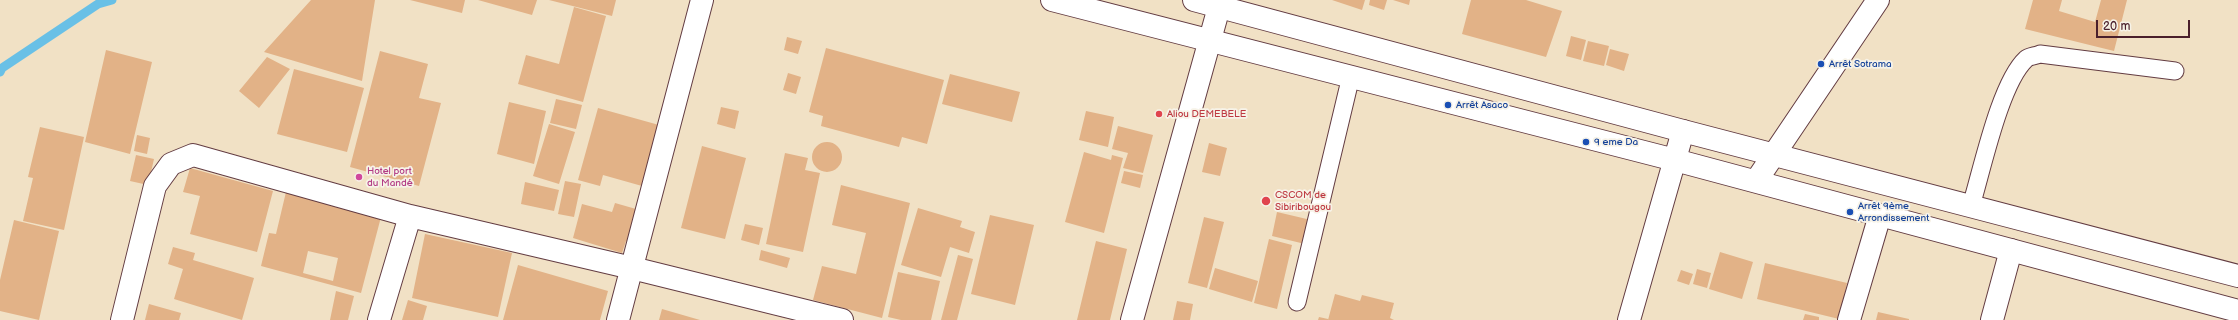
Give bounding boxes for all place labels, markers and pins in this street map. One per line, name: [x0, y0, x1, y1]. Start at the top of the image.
place label: Arrêt Sotrama: [1829, 58, 1892, 70]
marker: Arrêt Sotrama: [1816, 59, 1826, 69]
place label: Arrêt Asaco: [1456, 99, 1508, 111]
marker: Arrêt Asaco: [1443, 100, 1453, 110]
place label: Aliou DEMEBELE: [1167, 108, 1246, 120]
marker: Aliou DEMEBELE: [1154, 109, 1164, 119]
place label: 9 eme Da: [1594, 136, 1638, 148]
marker: 9 eme Da: [1581, 137, 1591, 147]
place label: Hotel port du Mandé: [367, 165, 413, 188]
marker: Hotel port du Mandé: [354, 172, 364, 182]
place label: CSCOM de Sibiribougou: [1275, 189, 1331, 212]
marker: CSCOM de Sibiribougou: [1260, 195, 1272, 207]
place label: Arrêt 9ème Arrondissement: [1858, 200, 1929, 224]
marker: Arrêt 9ème Arrondissement: [1845, 207, 1855, 217]

